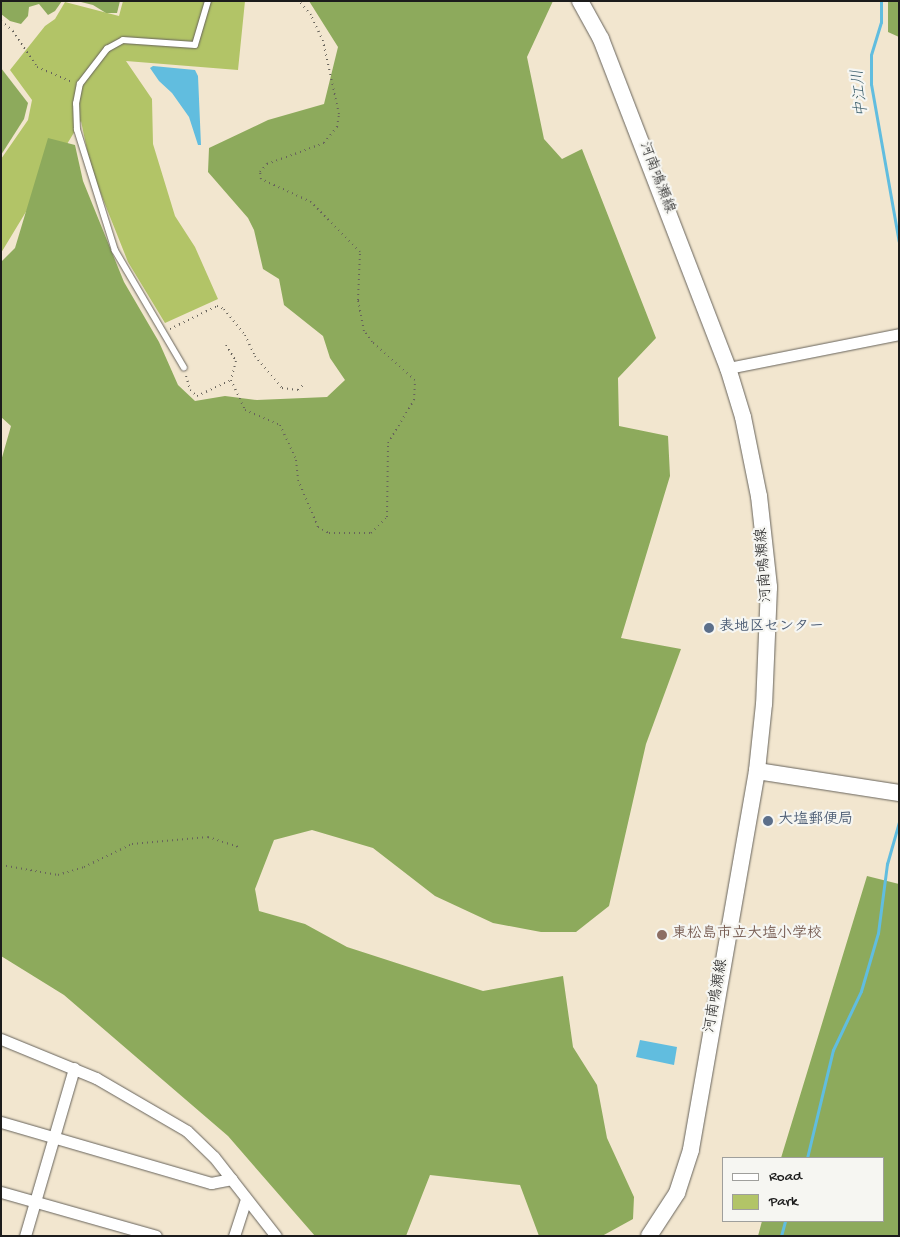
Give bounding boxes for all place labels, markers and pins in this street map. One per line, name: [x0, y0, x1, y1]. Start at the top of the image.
place label: 表地区センター: [719, 619, 824, 637]
marker: 表地区センター: [703, 622, 715, 634]
place label: 大塩郵便局: [778, 812, 853, 830]
marker: 大塩郵便局: [762, 815, 774, 827]
place label: 東松島市立大塩小学校: [672, 926, 822, 944]
marker: 東松島市立大塩小学校: [656, 929, 668, 941]

